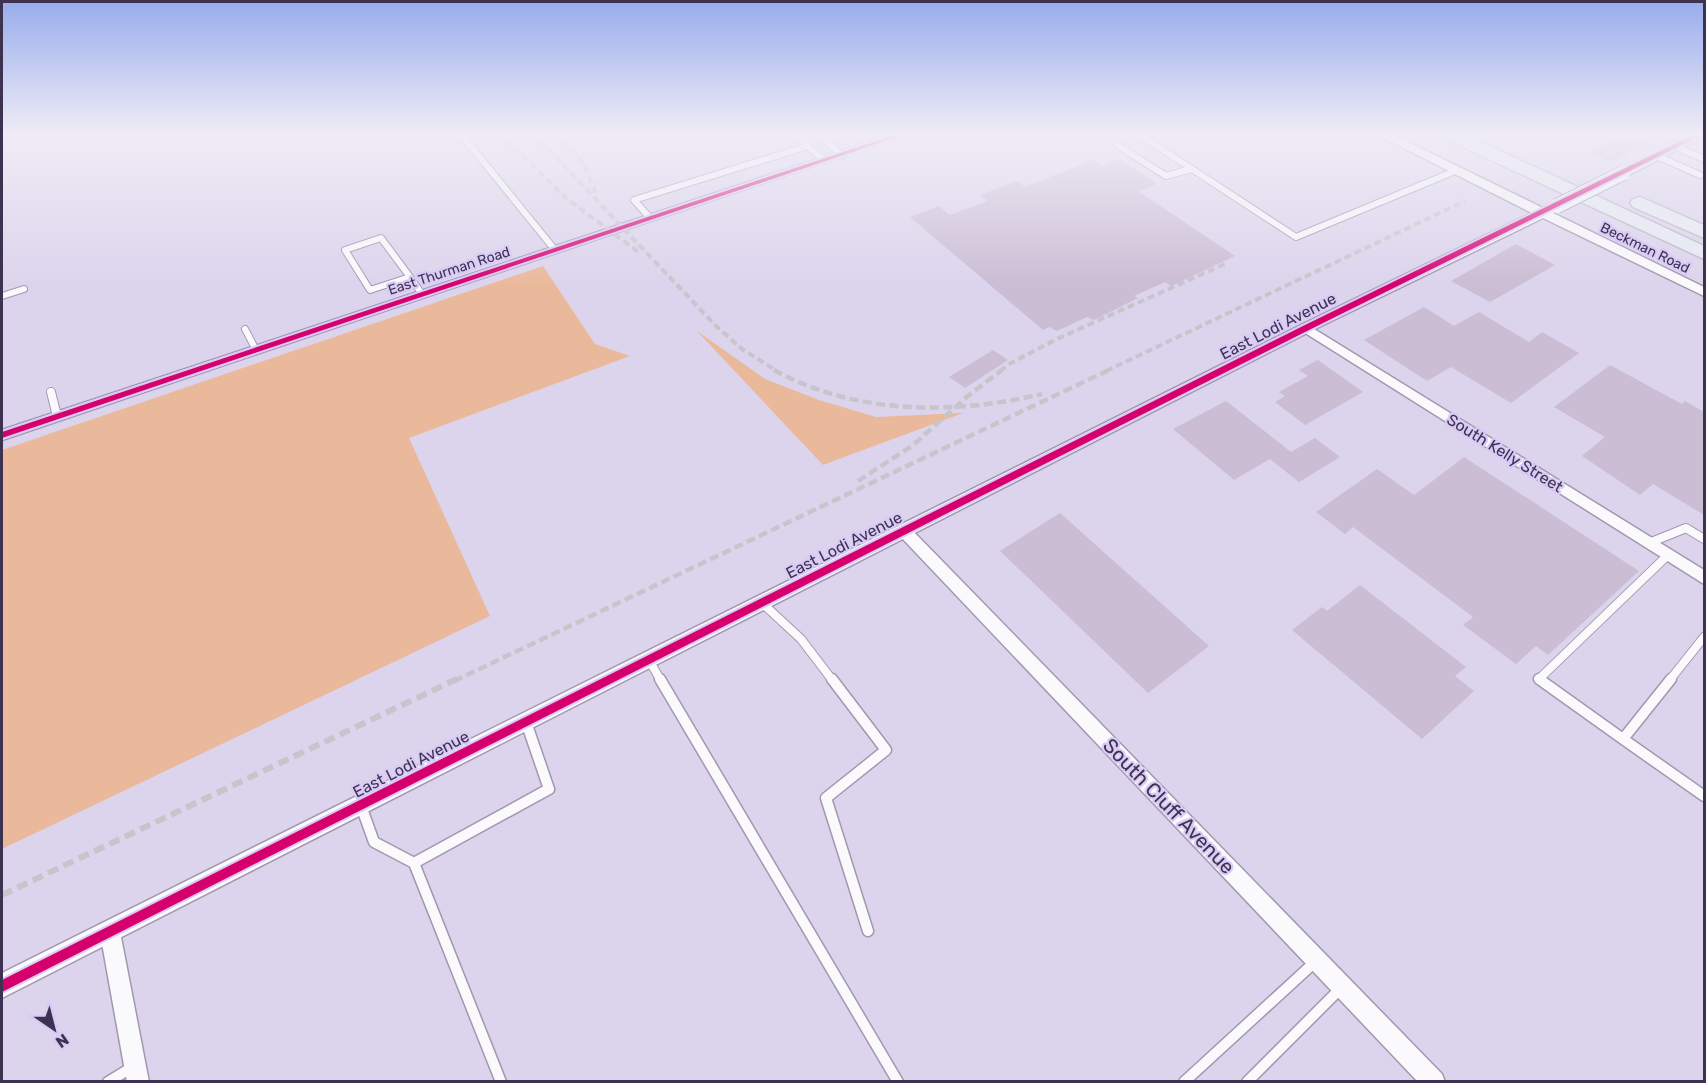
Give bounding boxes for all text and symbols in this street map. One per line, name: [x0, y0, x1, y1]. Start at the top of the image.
street label: Beckman Road: [1597, 219, 1693, 277]
street label: East Thurman Road: [386, 243, 512, 299]
street label: East Lodi Avenue: [1217, 289, 1339, 363]
street label: South Kelly Street: [1444, 410, 1566, 496]
street label: East Lodi Avenue: [783, 508, 905, 582]
street label: East Lodi Avenue: [350, 727, 472, 801]
street label: South Cluff Avenue: [1098, 733, 1240, 879]
north arrow: [24, 999, 84, 1059]
text: N: [52, 1030, 72, 1052]

